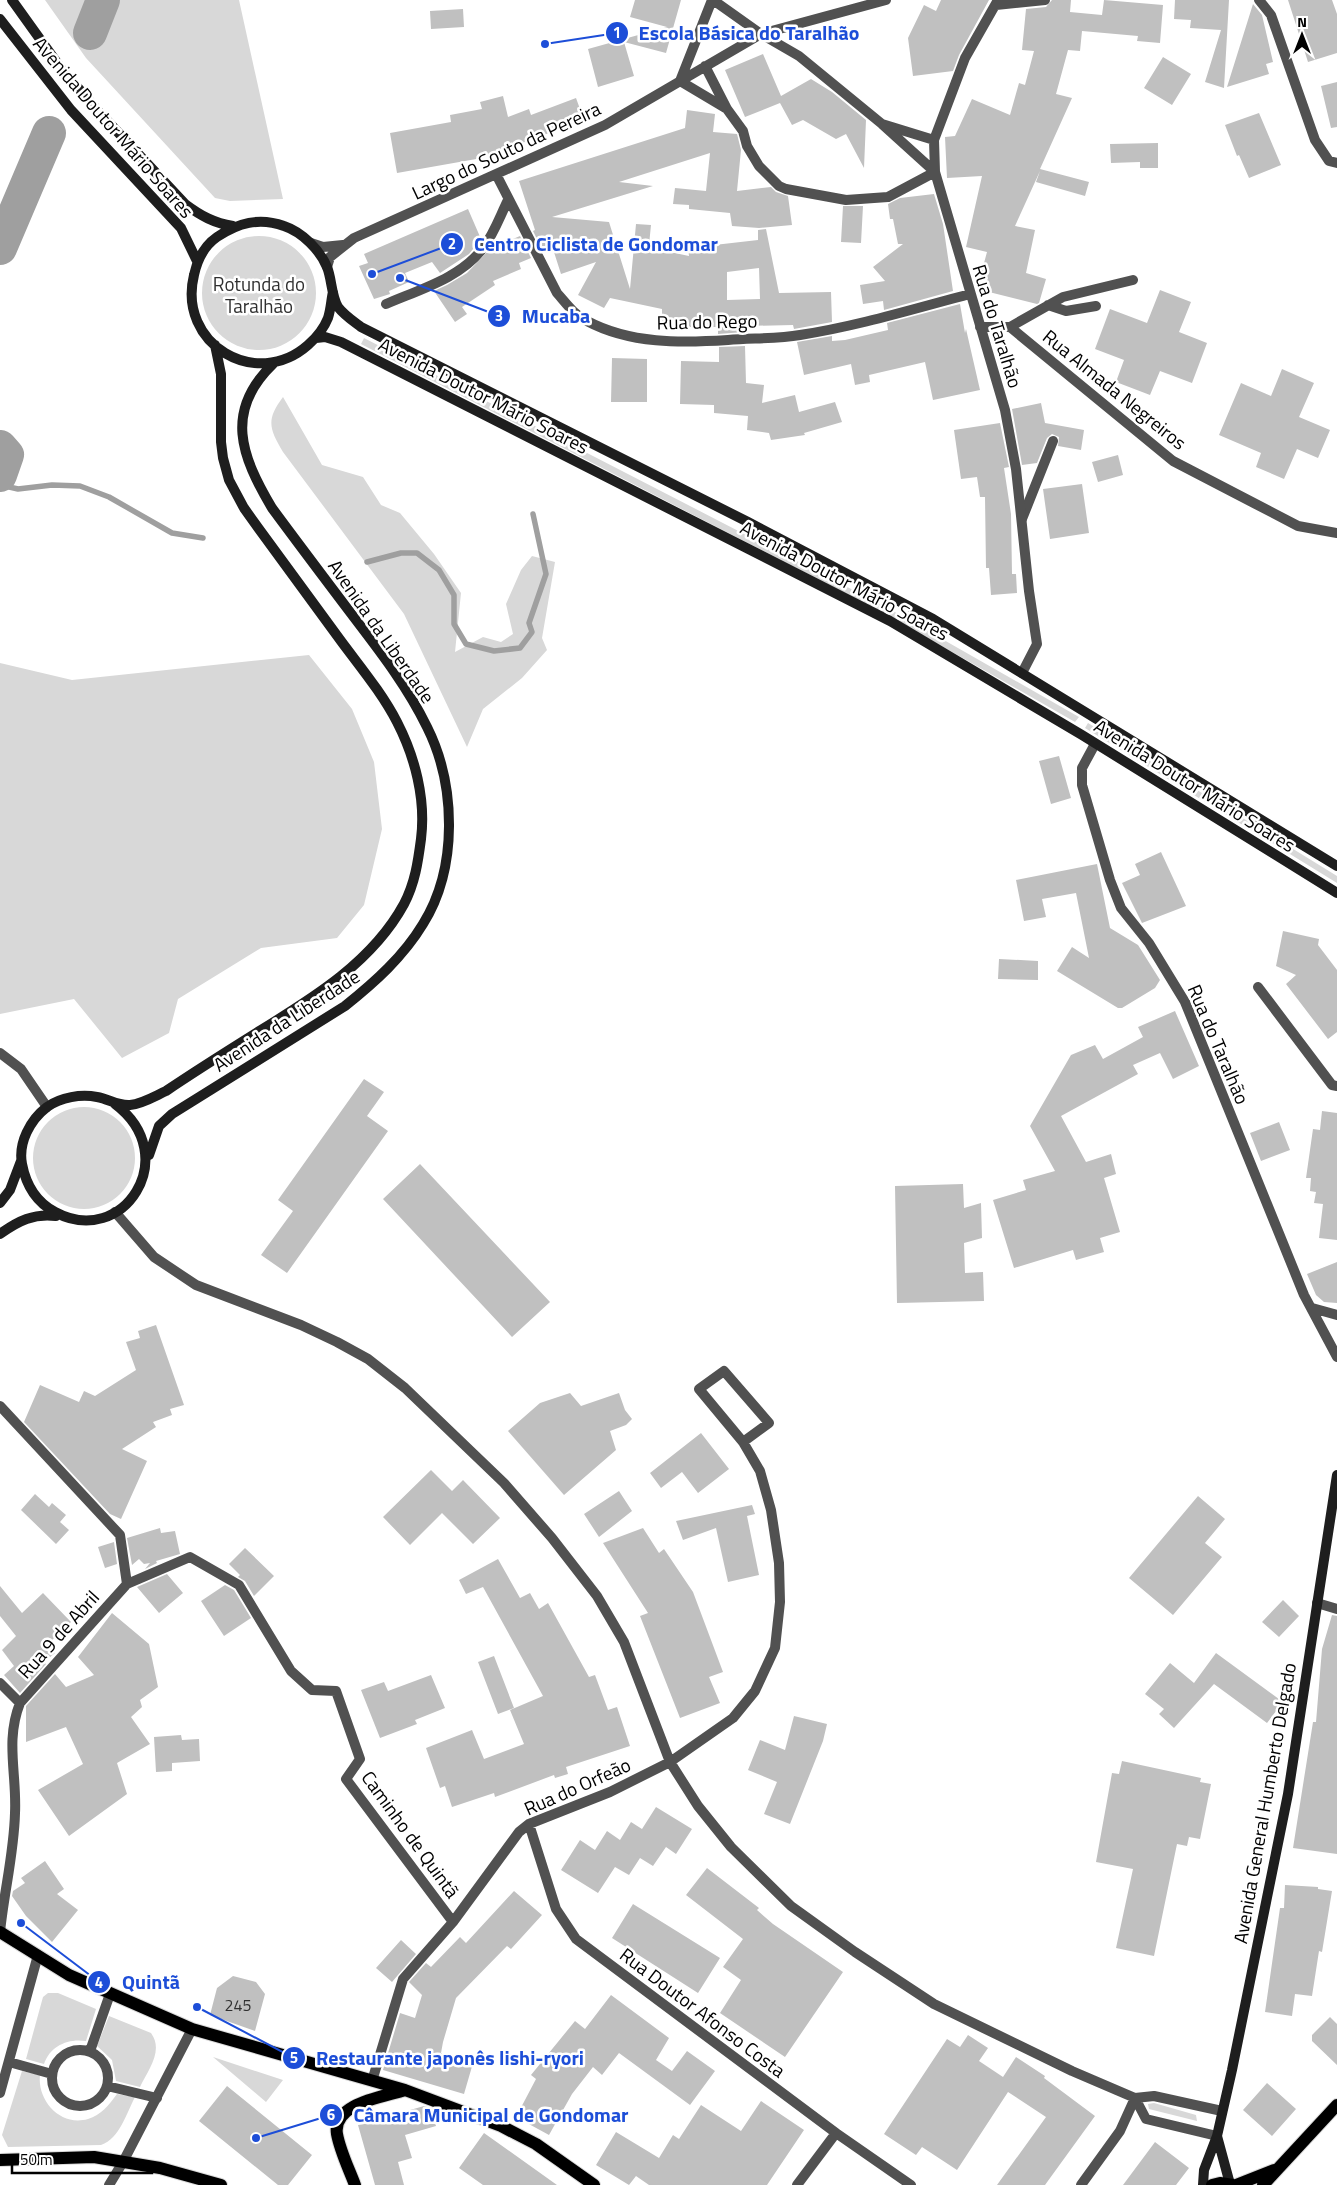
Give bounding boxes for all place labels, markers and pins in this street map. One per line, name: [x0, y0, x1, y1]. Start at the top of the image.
callout: Escola Básica do Taralhão: [604, 15, 870, 50]
callout: Centro Ciclista de Gondomar: [439, 227, 728, 262]
callout: Mucaba: [487, 298, 600, 333]
callout: Quintã: [87, 1965, 190, 2000]
callout: Restaurante japonês lishi-ryori: [281, 2041, 594, 2076]
callout: Câmara Municipal de Gondomar: [318, 2098, 638, 2133]

